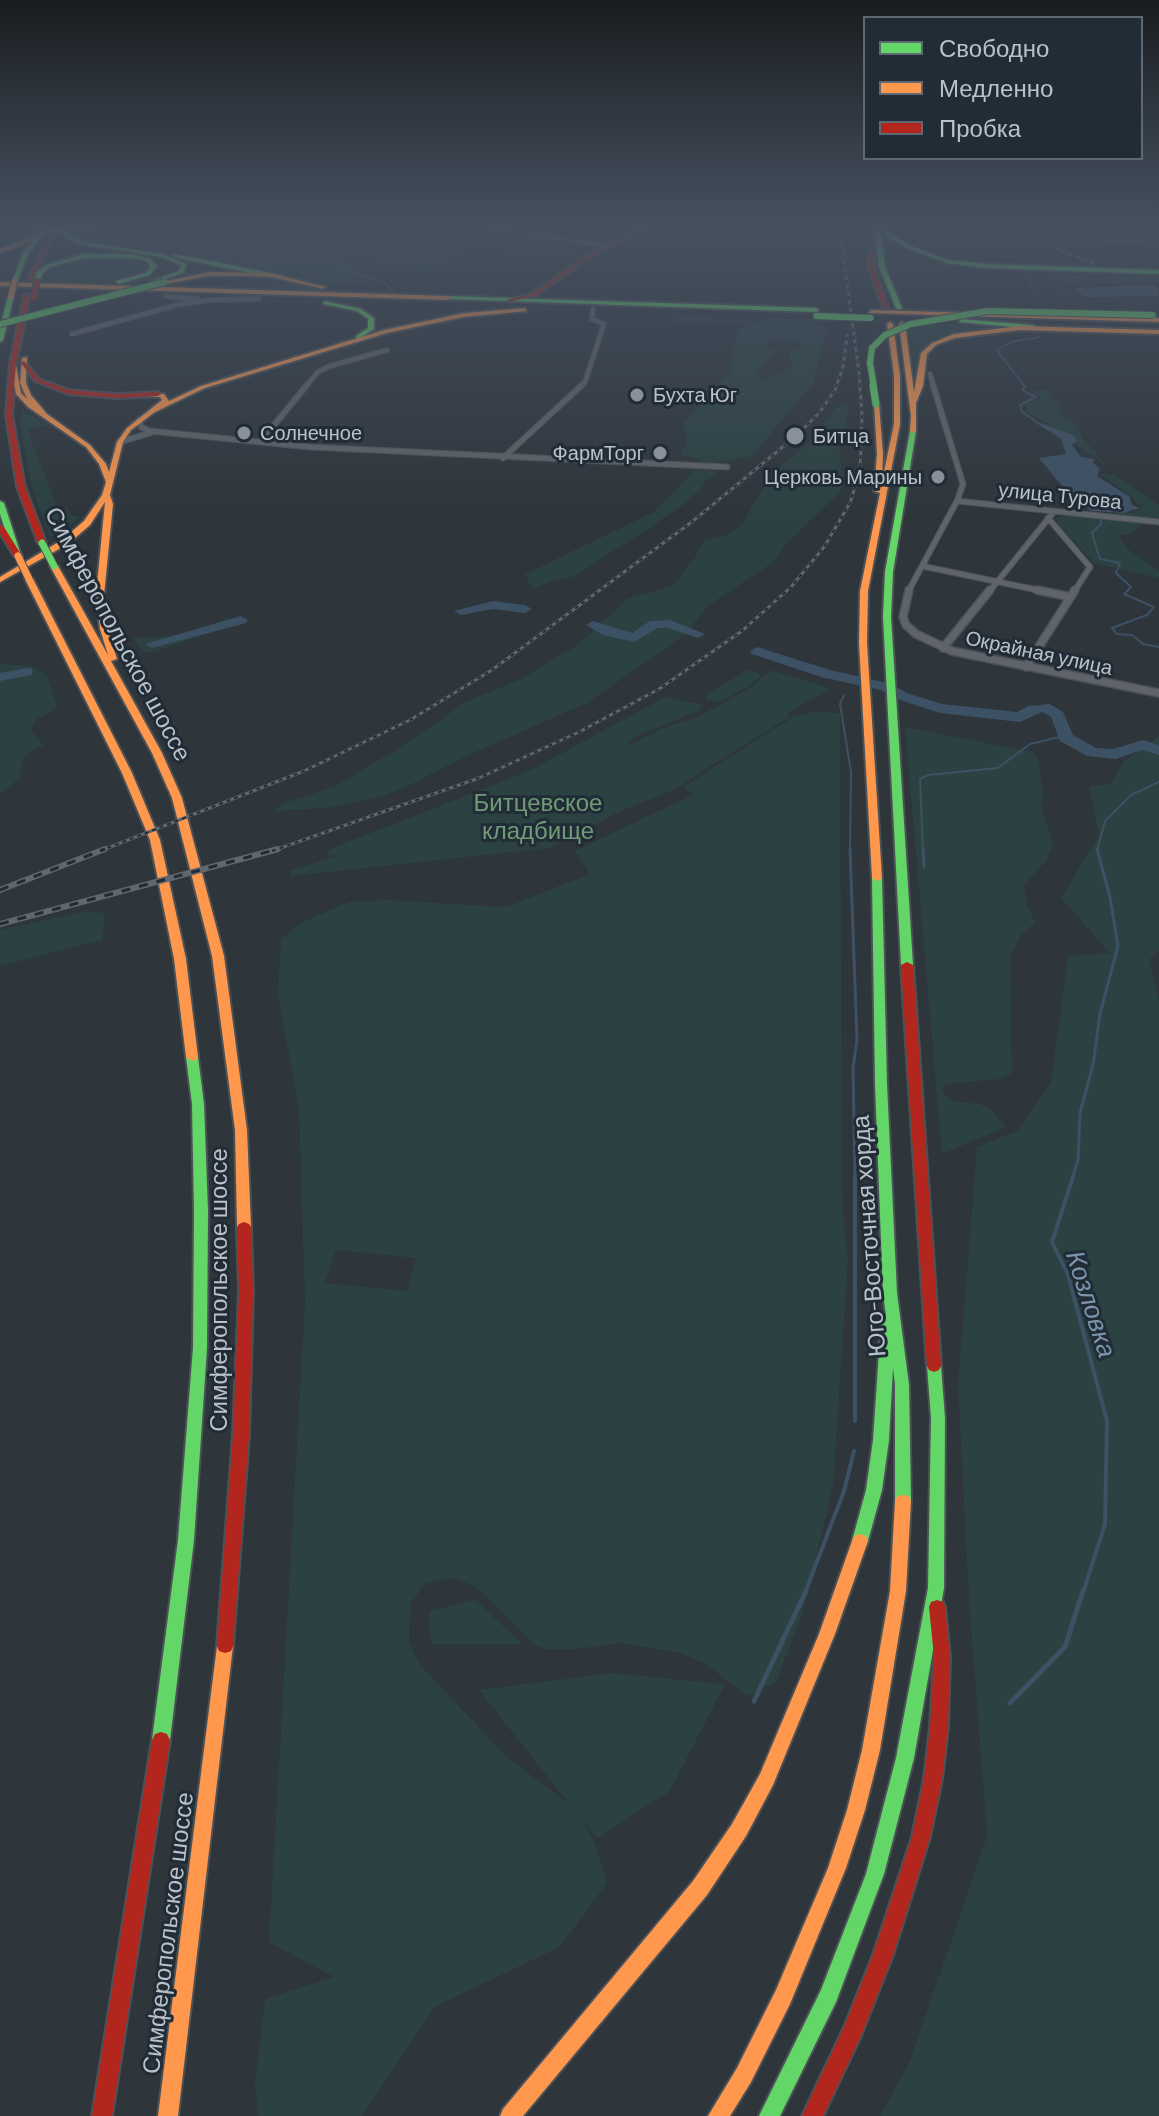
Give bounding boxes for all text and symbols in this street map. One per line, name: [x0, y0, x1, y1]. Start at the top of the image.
legend: [863, 16, 1143, 160]
text: Свободно: [939, 33, 1049, 62]
text: Медленно: [939, 73, 1053, 102]
text: Пробка: [939, 113, 1021, 142]
place label: Бухта Юг: [653, 383, 737, 407]
marker: Бухта Юг: [628, 386, 646, 404]
place label: Солнечное: [260, 421, 362, 445]
marker: Солнечное: [235, 424, 253, 442]
place label: Битца: [813, 424, 869, 448]
marker: Битца: [784, 425, 806, 447]
place label: ФармТорг: [553, 441, 644, 465]
marker: ФармТорг: [651, 444, 669, 462]
place label: Церковь Марины: [764, 465, 922, 489]
marker: Церковь Марины: [929, 468, 947, 486]
street label: улица Турова: [997, 478, 1123, 514]
street label: Симферопольское шоссе: [39, 502, 197, 766]
street label: Окрайная улица: [963, 626, 1115, 680]
park label: Битцевское кладбище: [474, 789, 602, 845]
street label: Юго-Восточная хорда: [846, 1114, 892, 1358]
street label: Симферопольское шоссе: [205, 1148, 233, 1432]
water label: Козловка: [1059, 1247, 1123, 1361]
street label: Симферопольское шоссе: [136, 1791, 200, 2075]

